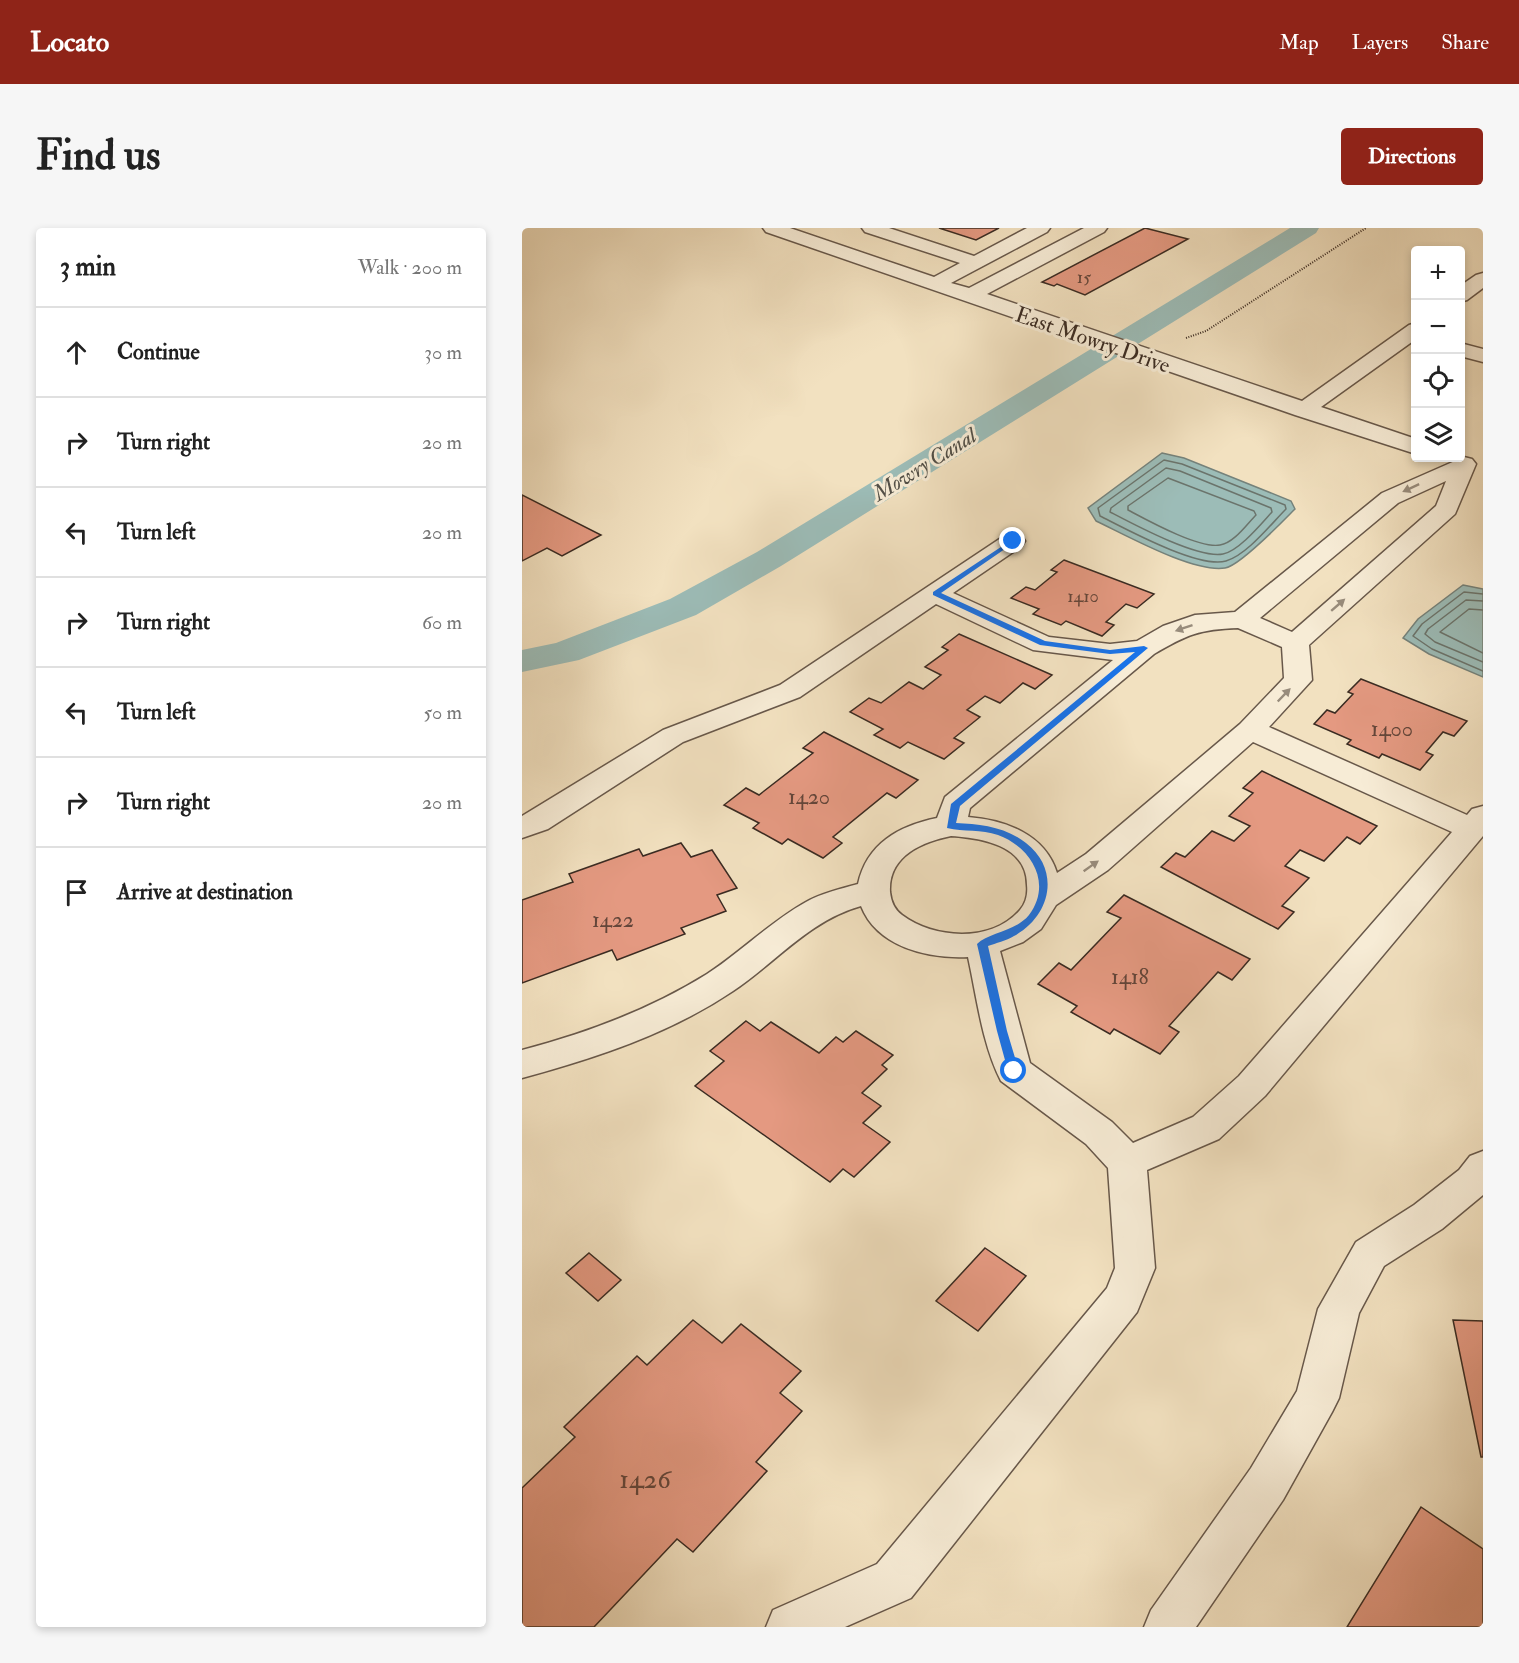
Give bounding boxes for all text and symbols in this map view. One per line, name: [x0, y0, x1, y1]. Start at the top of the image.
text: Locato: [30, 25, 109, 60]
text: Map: [1279, 29, 1319, 56]
text: Layers: [1352, 29, 1408, 56]
text: Share: [1441, 29, 1489, 56]
button: Directions: [1341, 128, 1483, 185]
text: Find us: [36, 130, 160, 182]
map controls: [1411, 246, 1465, 462]
button: +: [1411, 246, 1465, 300]
text: 3 min: [60, 251, 116, 283]
text: Walk · 200 m: [358, 255, 462, 280]
house number: 15: [1077, 266, 1091, 289]
street label: East Mowry Drive: [1012, 300, 1174, 380]
button: −: [1411, 300, 1465, 354]
icon: ahead: [60, 336, 93, 369]
text: Continue: [117, 338, 200, 366]
text: 30 m: [424, 340, 462, 365]
button: locate: [1411, 354, 1465, 408]
button: layers: [1411, 408, 1465, 462]
water label: Mowry Canal: [866, 421, 983, 509]
icon: right: [60, 426, 93, 459]
text: Turn right: [117, 428, 210, 456]
text: 20 m: [422, 430, 462, 455]
one-way arrow: [1402, 484, 1419, 493]
icon: left: [60, 516, 93, 549]
text: Turn left: [117, 518, 196, 546]
text: 20 m: [422, 520, 462, 545]
route end: [999, 527, 1025, 553]
house number: 1410: [1067, 585, 1099, 608]
one-way arrow: [1330, 598, 1346, 611]
icon: right: [60, 606, 93, 639]
text: Turn right: [117, 608, 210, 636]
text: 60 m: [422, 610, 462, 635]
one-way arrow: [1175, 623, 1193, 633]
one-way arrow: [1277, 687, 1291, 702]
icon: left: [60, 696, 93, 729]
text: Turn left: [117, 698, 196, 726]
text: 50 m: [423, 700, 462, 725]
house number: 1400: [1371, 715, 1413, 743]
house number: 1420: [788, 783, 830, 811]
icon: right: [60, 786, 93, 819]
text: Turn right: [117, 788, 210, 816]
text: 20 m: [422, 790, 462, 815]
one-way arrow: [1083, 860, 1099, 872]
icon: arrive: [60, 876, 93, 909]
text: Arrive at destination: [117, 878, 293, 906]
house number: 1422: [592, 906, 634, 934]
house number: 1418: [1111, 963, 1149, 991]
route start: [1000, 1057, 1026, 1083]
house number: 1426: [619, 1463, 672, 1496]

